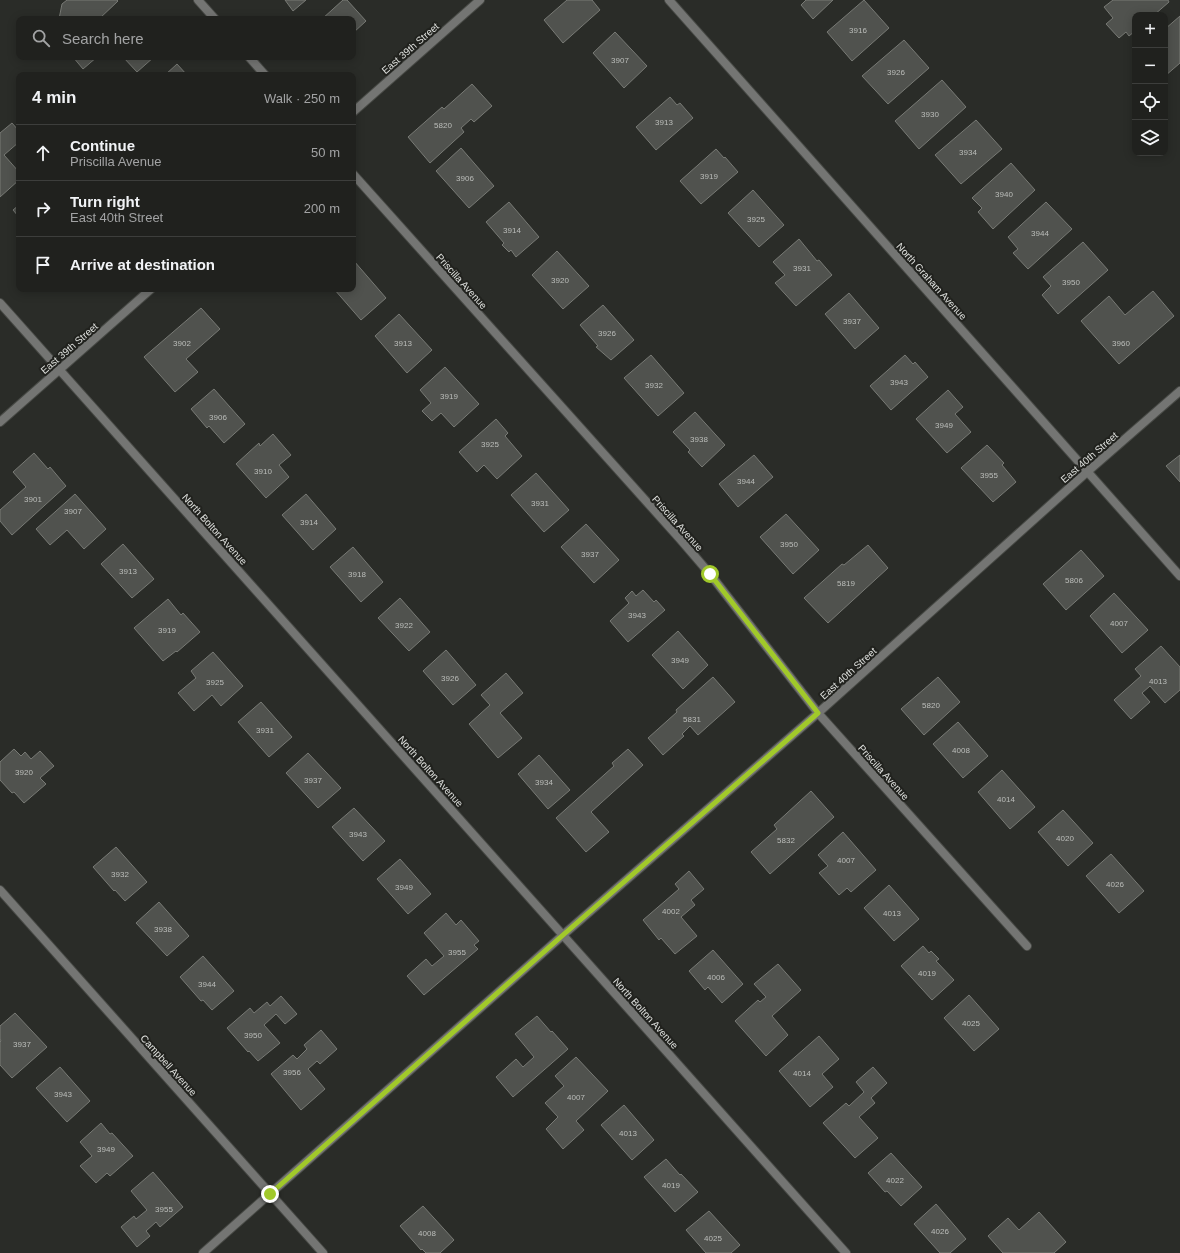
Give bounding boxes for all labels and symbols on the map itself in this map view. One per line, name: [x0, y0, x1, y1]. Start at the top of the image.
street label: East 39th Street: [380, 21, 441, 76]
house number: 3916: [849, 26, 867, 35]
house number: 3907: [611, 56, 629, 65]
house number: 3926: [887, 68, 905, 77]
house number: 3930: [921, 110, 939, 119]
house number: 3913: [655, 118, 673, 127]
house number: 5820: [434, 121, 452, 130]
house number: 3934: [959, 148, 977, 157]
house number: 3919: [700, 172, 718, 181]
house number: 3906: [456, 174, 474, 183]
house number: 3940: [995, 190, 1013, 199]
house number: 3925: [747, 215, 765, 224]
house number: 3914: [503, 226, 521, 235]
house number: 3944: [1031, 229, 1049, 238]
street label: North Graham Avenue: [894, 241, 969, 322]
street label: Priscilla Avenue: [434, 251, 490, 311]
house number: 3931: [793, 264, 811, 273]
house number: 3920: [551, 276, 569, 285]
house number: 3950: [1062, 278, 1080, 287]
house number: 3937: [843, 317, 861, 326]
street label: East 39th Street: [39, 321, 100, 376]
house number: 3926: [598, 329, 616, 338]
house number: 3902: [173, 339, 191, 348]
house number: 3913: [394, 339, 412, 348]
house number: 3960: [1112, 339, 1130, 348]
house number: 3943: [890, 378, 908, 387]
house number: 3932: [645, 381, 663, 390]
house number: 3919: [440, 392, 458, 401]
house number: 3906: [209, 413, 227, 422]
house number: 3949: [935, 421, 953, 430]
street label: East 40th Street: [1059, 430, 1120, 485]
house number: 3938: [690, 435, 708, 444]
house number: 3925: [481, 440, 499, 449]
house number: 3910: [254, 467, 272, 476]
house number: 3955: [980, 471, 998, 480]
house number: 3944: [737, 477, 755, 486]
street label: North Bolton Avenue: [180, 492, 250, 567]
street label: Priscilla Avenue: [650, 493, 706, 553]
house number: 3901: [24, 495, 42, 504]
house number: 3931: [531, 499, 549, 508]
house number: 3907: [64, 507, 82, 516]
house number: 3914: [300, 518, 318, 527]
house number: 3950: [780, 540, 798, 549]
house number: 3937: [581, 550, 599, 559]
route start: [701, 565, 719, 583]
house number: 3913: [119, 567, 137, 576]
house number: 3918: [348, 570, 366, 579]
house number: 5806: [1065, 576, 1083, 585]
house number: 5819: [837, 579, 855, 588]
house number: 3943: [628, 611, 646, 620]
house number: 4007: [1110, 619, 1128, 628]
house number: 3922: [395, 621, 413, 630]
house number: 3919: [158, 626, 176, 635]
street label: East 40th Street: [818, 645, 879, 701]
house number: 3949: [671, 656, 689, 665]
house number: 3926: [441, 674, 459, 683]
house number: 4013: [1149, 677, 1167, 686]
house number: 3925: [206, 678, 224, 687]
house number: 5820: [922, 701, 940, 710]
house number: 5831: [683, 715, 701, 724]
house number: 3931: [256, 726, 274, 735]
street label: North Bolton Avenue: [396, 734, 466, 809]
street label: Priscilla Avenue: [856, 742, 912, 802]
house number: 4008: [952, 746, 970, 755]
house number: 3920: [15, 768, 33, 777]
house number: 3937: [304, 776, 322, 785]
house number: 3934: [535, 778, 553, 787]
house number: 4014: [997, 795, 1015, 804]
house number: 3943: [349, 830, 367, 839]
house number: 4020: [1056, 834, 1074, 843]
house number: 5832: [777, 836, 795, 845]
house number: 4007: [837, 856, 855, 865]
house number: 3932: [111, 870, 129, 879]
house number: 4026: [1106, 880, 1124, 889]
house number: 3949: [395, 883, 413, 892]
house number: 4002: [662, 907, 680, 916]
house number: 4013: [883, 909, 901, 918]
house number: 3938: [154, 925, 172, 934]
house number: 3955: [448, 948, 466, 957]
house number: 4019: [918, 969, 936, 978]
house number: 4006: [707, 973, 725, 982]
street label: North Bolton Avenue: [611, 976, 681, 1051]
house number: 3944: [198, 980, 216, 989]
house number: 4025: [962, 1019, 980, 1028]
house number: 3950: [244, 1031, 262, 1040]
street label: Campbell Avenue: [138, 1033, 199, 1098]
house number: 3937: [13, 1040, 31, 1049]
house number: 3956: [283, 1068, 301, 1077]
house number: 4014: [793, 1069, 811, 1078]
house number: 3943: [54, 1090, 72, 1099]
house number: 4007: [567, 1093, 585, 1102]
house number: 4013: [619, 1129, 637, 1138]
house number: 3949: [97, 1145, 115, 1154]
house number: 4022: [886, 1176, 904, 1185]
house number: 4019: [662, 1181, 680, 1190]
route end: [261, 1185, 279, 1203]
house number: 3955: [155, 1205, 173, 1214]
house number: 4026: [931, 1227, 949, 1236]
house number: 4008: [418, 1229, 436, 1238]
house number: 4025: [704, 1234, 722, 1243]

